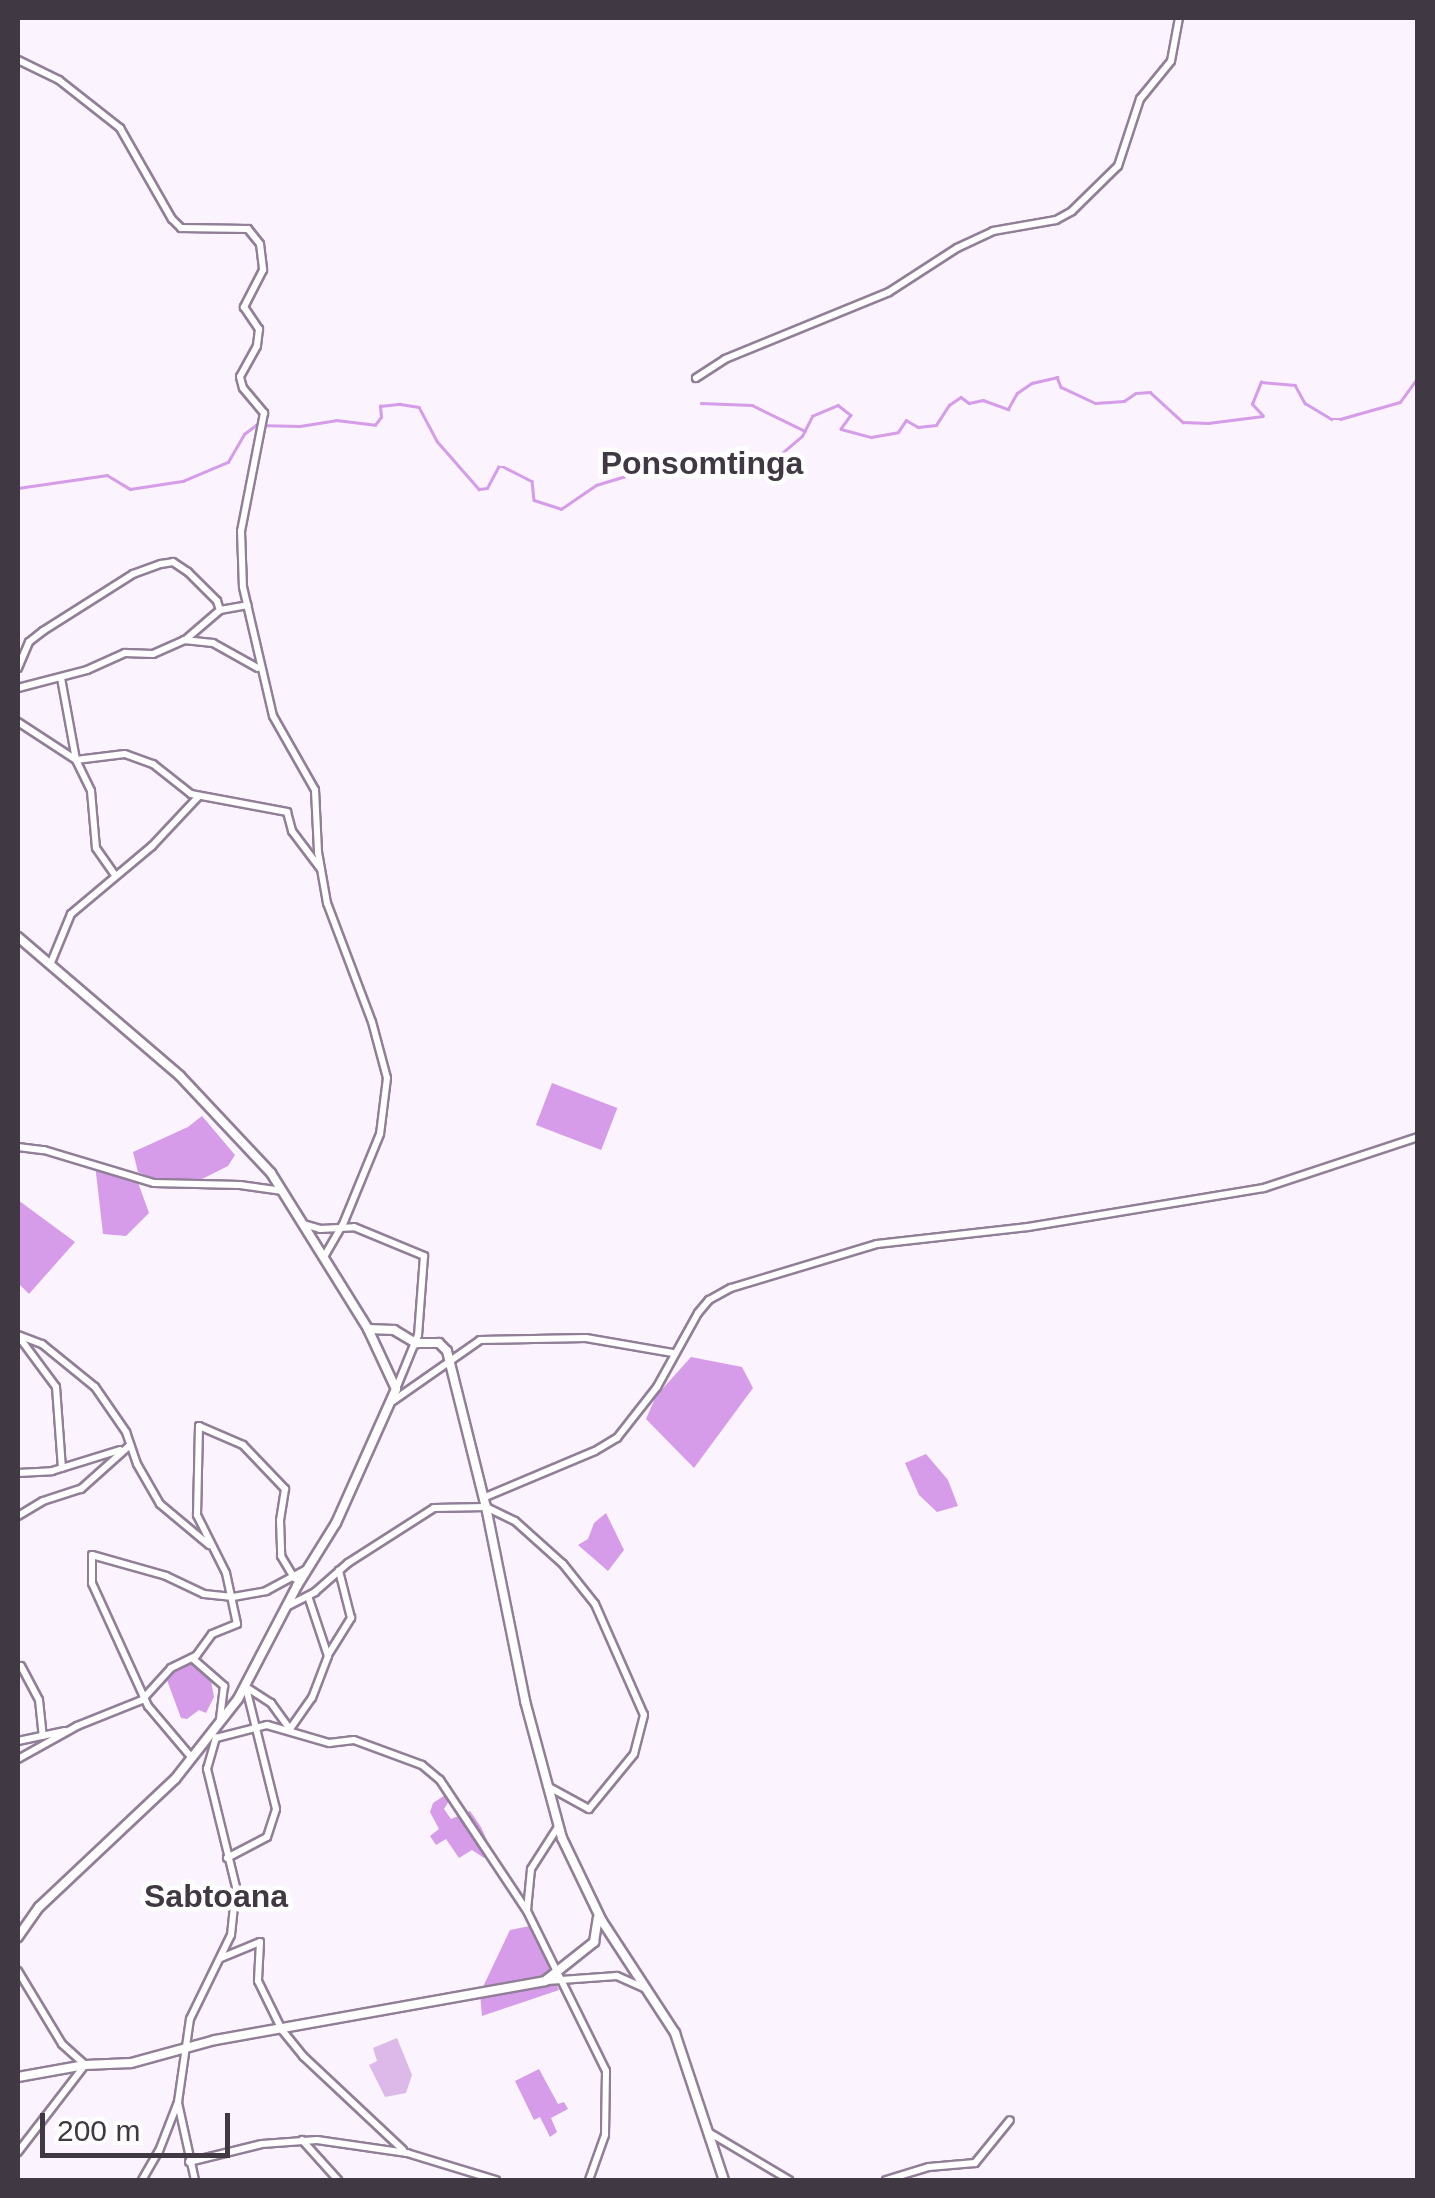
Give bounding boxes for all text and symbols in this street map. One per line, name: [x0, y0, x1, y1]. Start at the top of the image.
district label: Ponsomtinga: [601, 444, 803, 482]
district label: Sabtoana: [144, 1877, 288, 1915]
scale bar: [45, 2093, 235, 2155]
text: 200 m: [57, 2114, 140, 2147]

